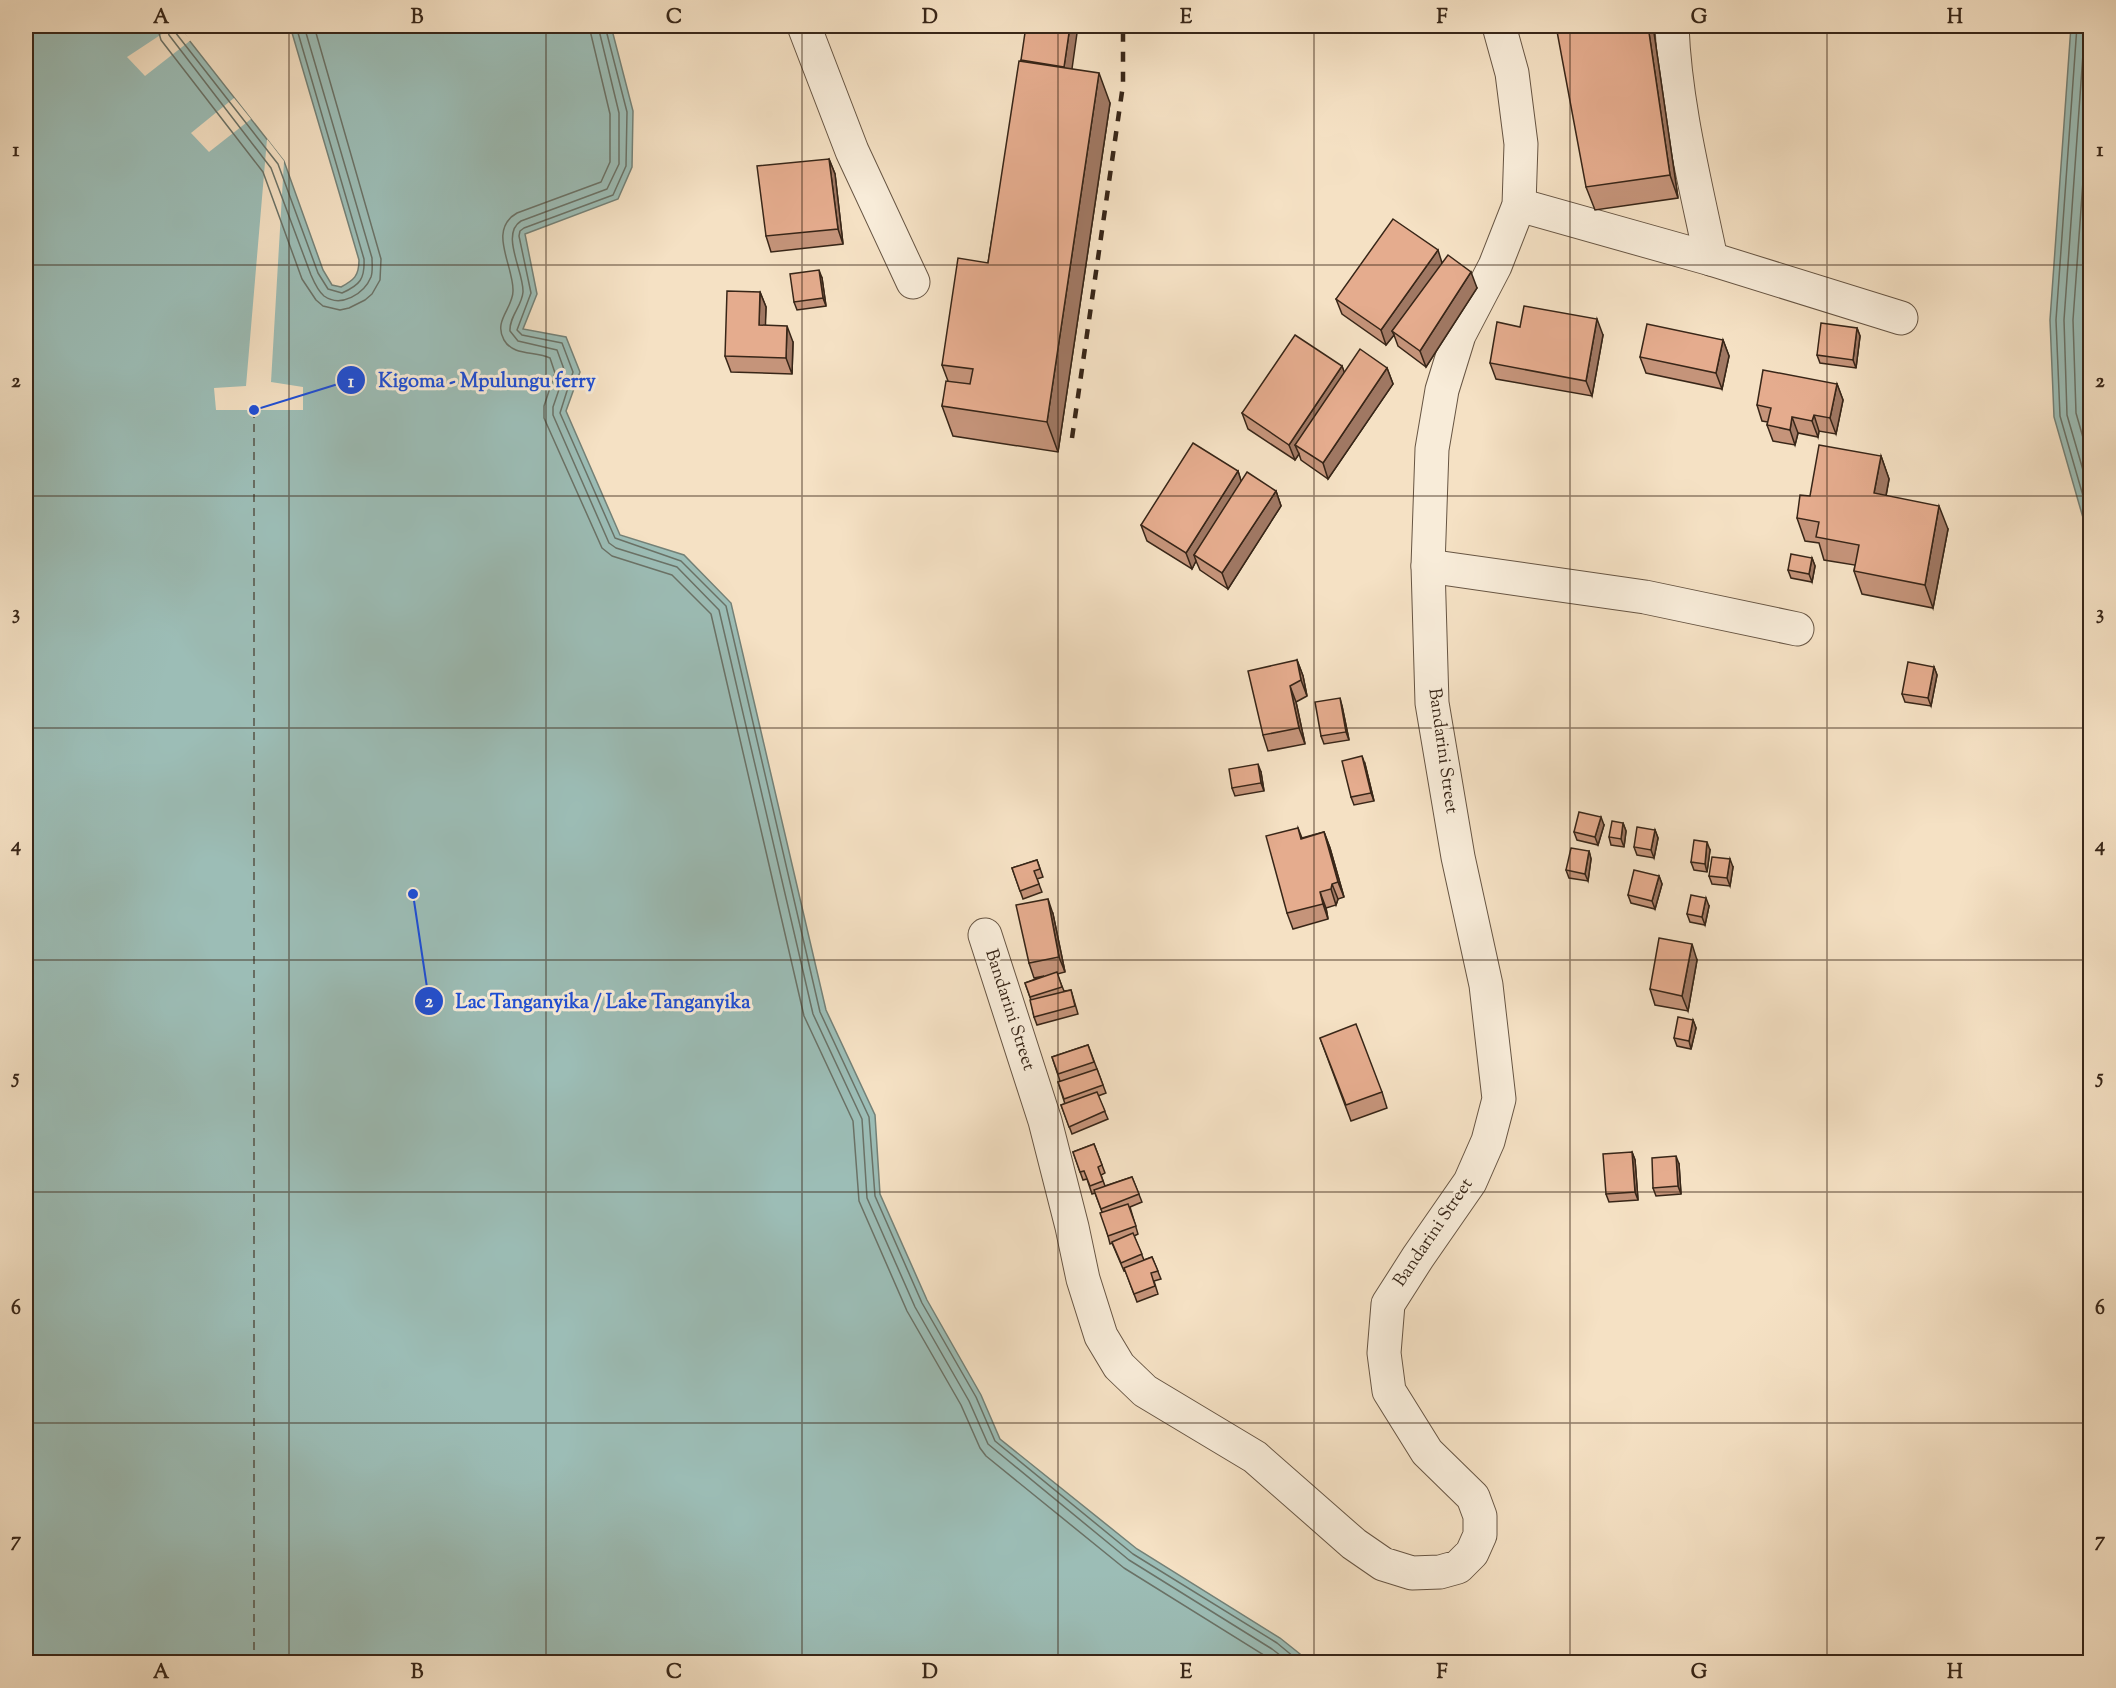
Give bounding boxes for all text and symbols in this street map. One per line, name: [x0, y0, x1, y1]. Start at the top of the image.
text: A: [153, 4, 170, 33]
text: B: [411, 4, 424, 33]
text: C: [666, 4, 682, 33]
text: D: [922, 4, 938, 33]
text: E: [1180, 4, 1193, 33]
text: F: [1436, 4, 1448, 33]
text: G: [1691, 4, 1708, 33]
text: H: [1947, 4, 1963, 33]
text: 1: [13, 137, 20, 166]
text: 1: [2097, 137, 2104, 166]
callout: Kigoma - Mpulungu ferry: [336, 361, 608, 399]
text: 2: [11, 368, 21, 397]
text: Kigoma - Mpulungu ferry: [378, 368, 596, 397]
text: 2: [2095, 368, 2105, 397]
text: 1: [348, 370, 355, 396]
text: 3: [12, 600, 20, 629]
text: 3: [2096, 600, 2104, 629]
street label: Bandarini Street: [1420, 687, 1464, 815]
text: 4: [10, 832, 21, 861]
text: 4: [2094, 832, 2105, 861]
street label: Bandarini Street: [977, 946, 1041, 1074]
callout: Lac Tanganyika / Lake Tanganyika: [414, 982, 762, 1020]
text: Lac Tanganyika / Lake Tanganyika: [456, 989, 751, 1018]
text: 2: [425, 990, 434, 1016]
text: 5: [11, 1064, 20, 1093]
text: 5: [2095, 1064, 2104, 1093]
street label: Bandarini Street: [1388, 1173, 1480, 1293]
text: 6: [11, 1295, 21, 1324]
text: 6: [2095, 1295, 2105, 1324]
text: 7: [11, 1527, 22, 1556]
text: 7: [2095, 1527, 2106, 1556]
text: A: [153, 1659, 170, 1688]
text: B: [411, 1659, 424, 1688]
text: C: [666, 1659, 682, 1688]
text: D: [922, 1659, 938, 1688]
text: E: [1180, 1659, 1193, 1688]
text: F: [1436, 1659, 1448, 1688]
text: G: [1691, 1659, 1708, 1688]
text: H: [1947, 1659, 1963, 1688]

